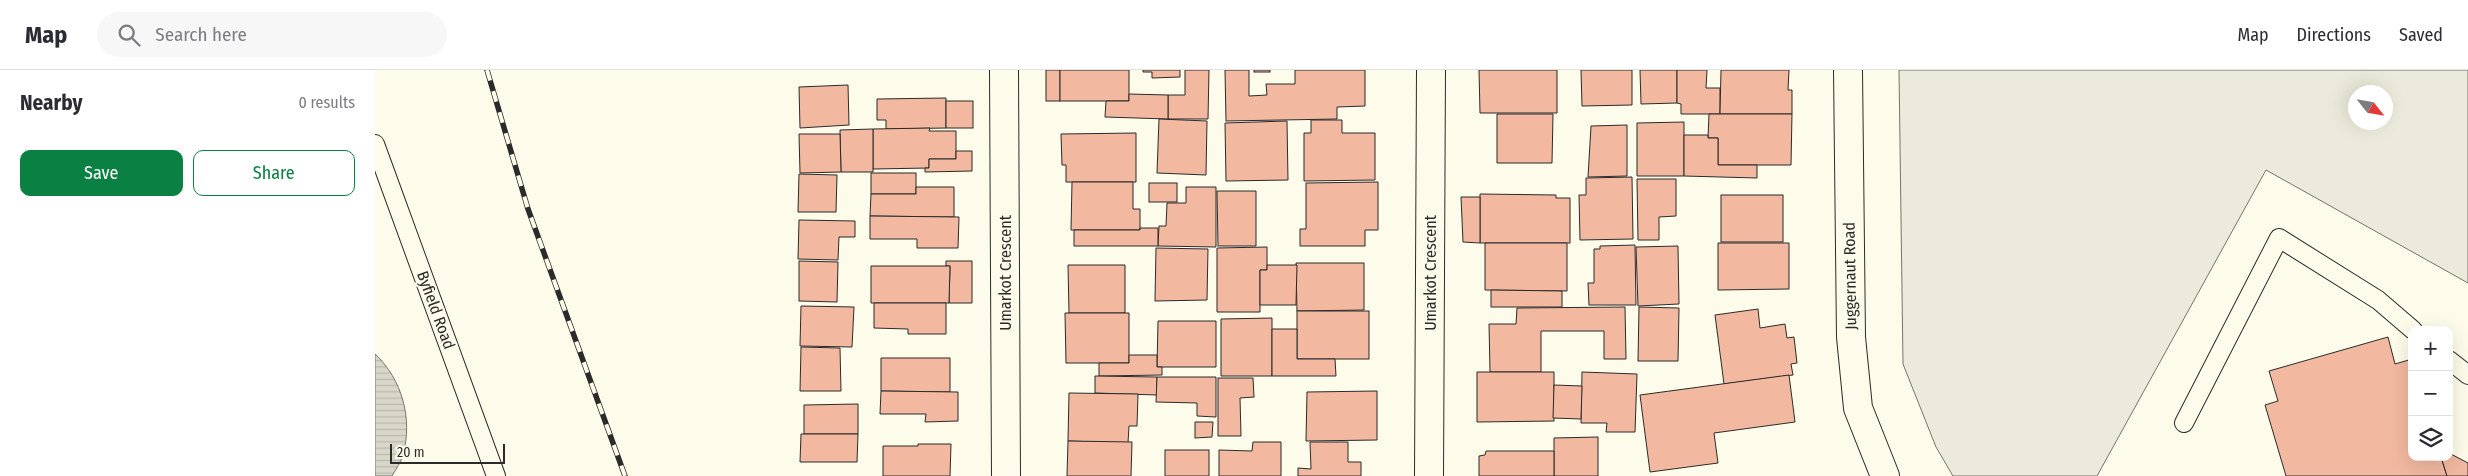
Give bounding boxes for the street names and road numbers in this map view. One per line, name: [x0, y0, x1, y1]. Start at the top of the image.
street label: Umarkot Crescent: [996, 214, 1015, 331]
street label: Umarkot Crescent: [1421, 214, 1440, 331]
street label: Juggernaut Road: [1840, 222, 1860, 330]
street label: Byfield Road: [413, 268, 459, 352]

